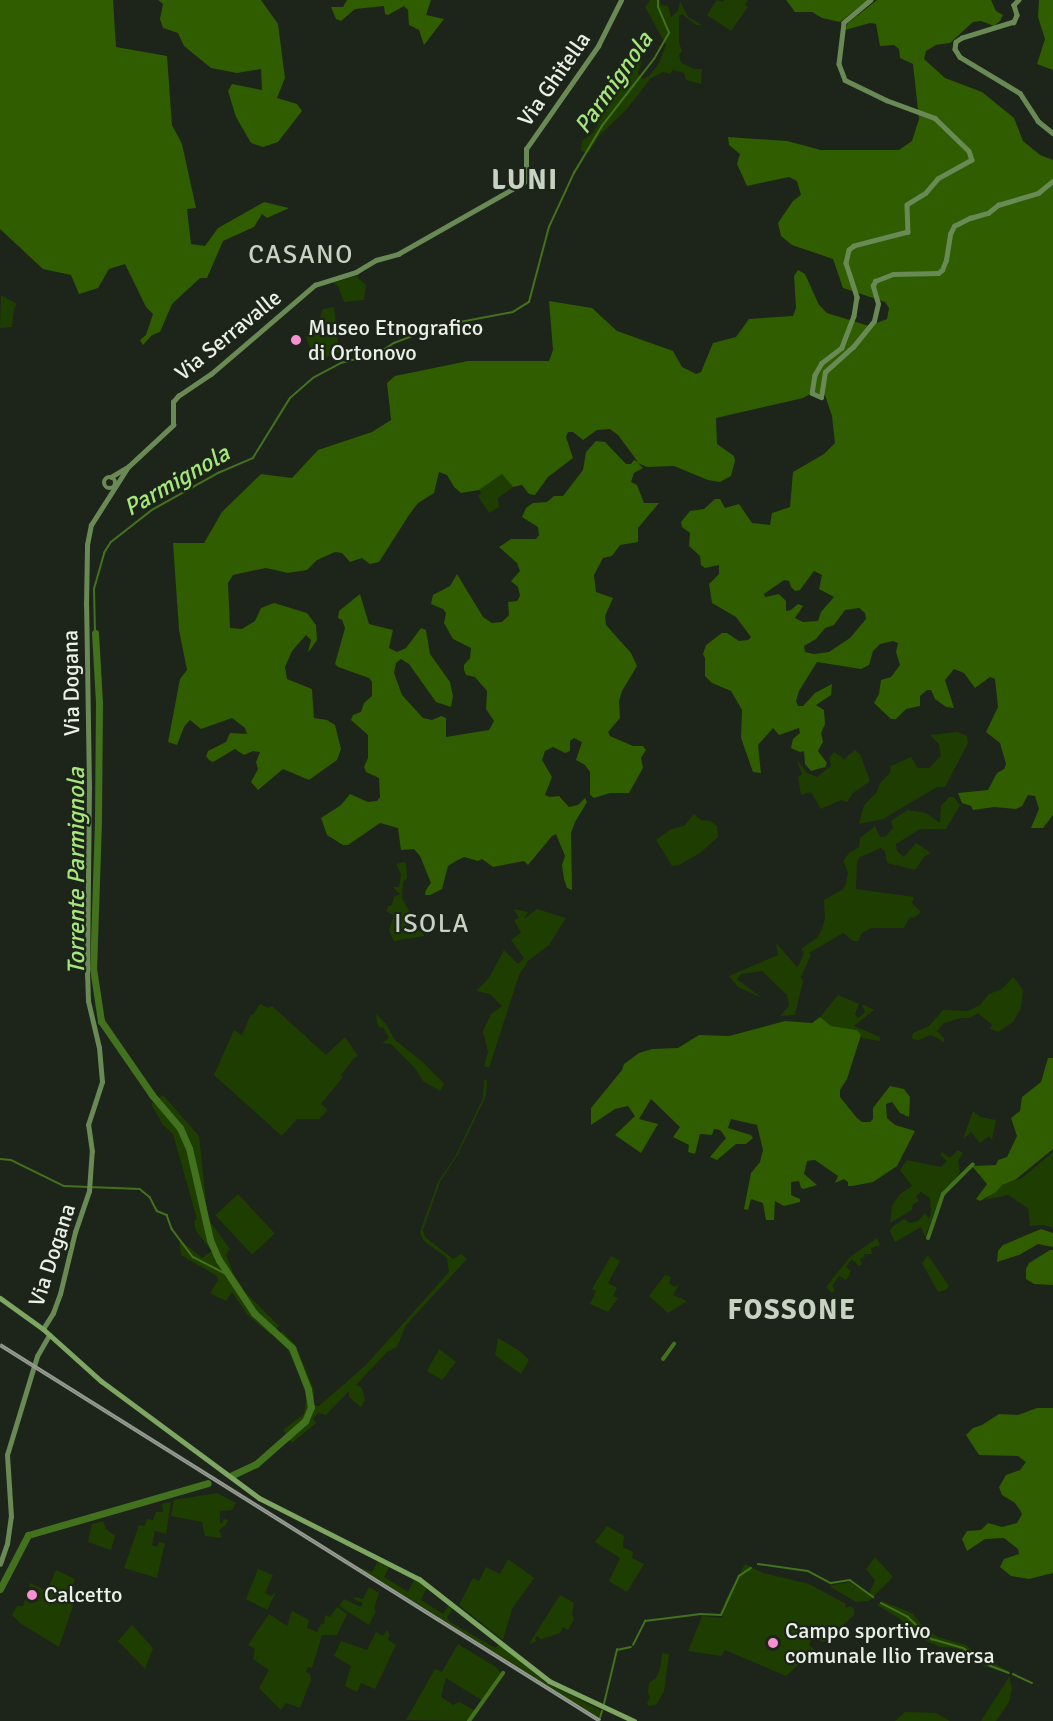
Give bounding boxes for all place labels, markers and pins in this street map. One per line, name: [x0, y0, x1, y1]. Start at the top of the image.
place label: Museo Etnografico di Ortonovo: [308, 314, 483, 366]
marker: Museo Etnografico di Ortonovo: [289, 333, 303, 347]
place label: Calcetto: [44, 1582, 122, 1608]
marker: Calcetto: [25, 1588, 39, 1602]
place label: Campo sportivo comunale Ilio Traversa: [785, 1617, 995, 1669]
marker: Campo sportivo comunale Ilio Traversa: [766, 1636, 780, 1650]

